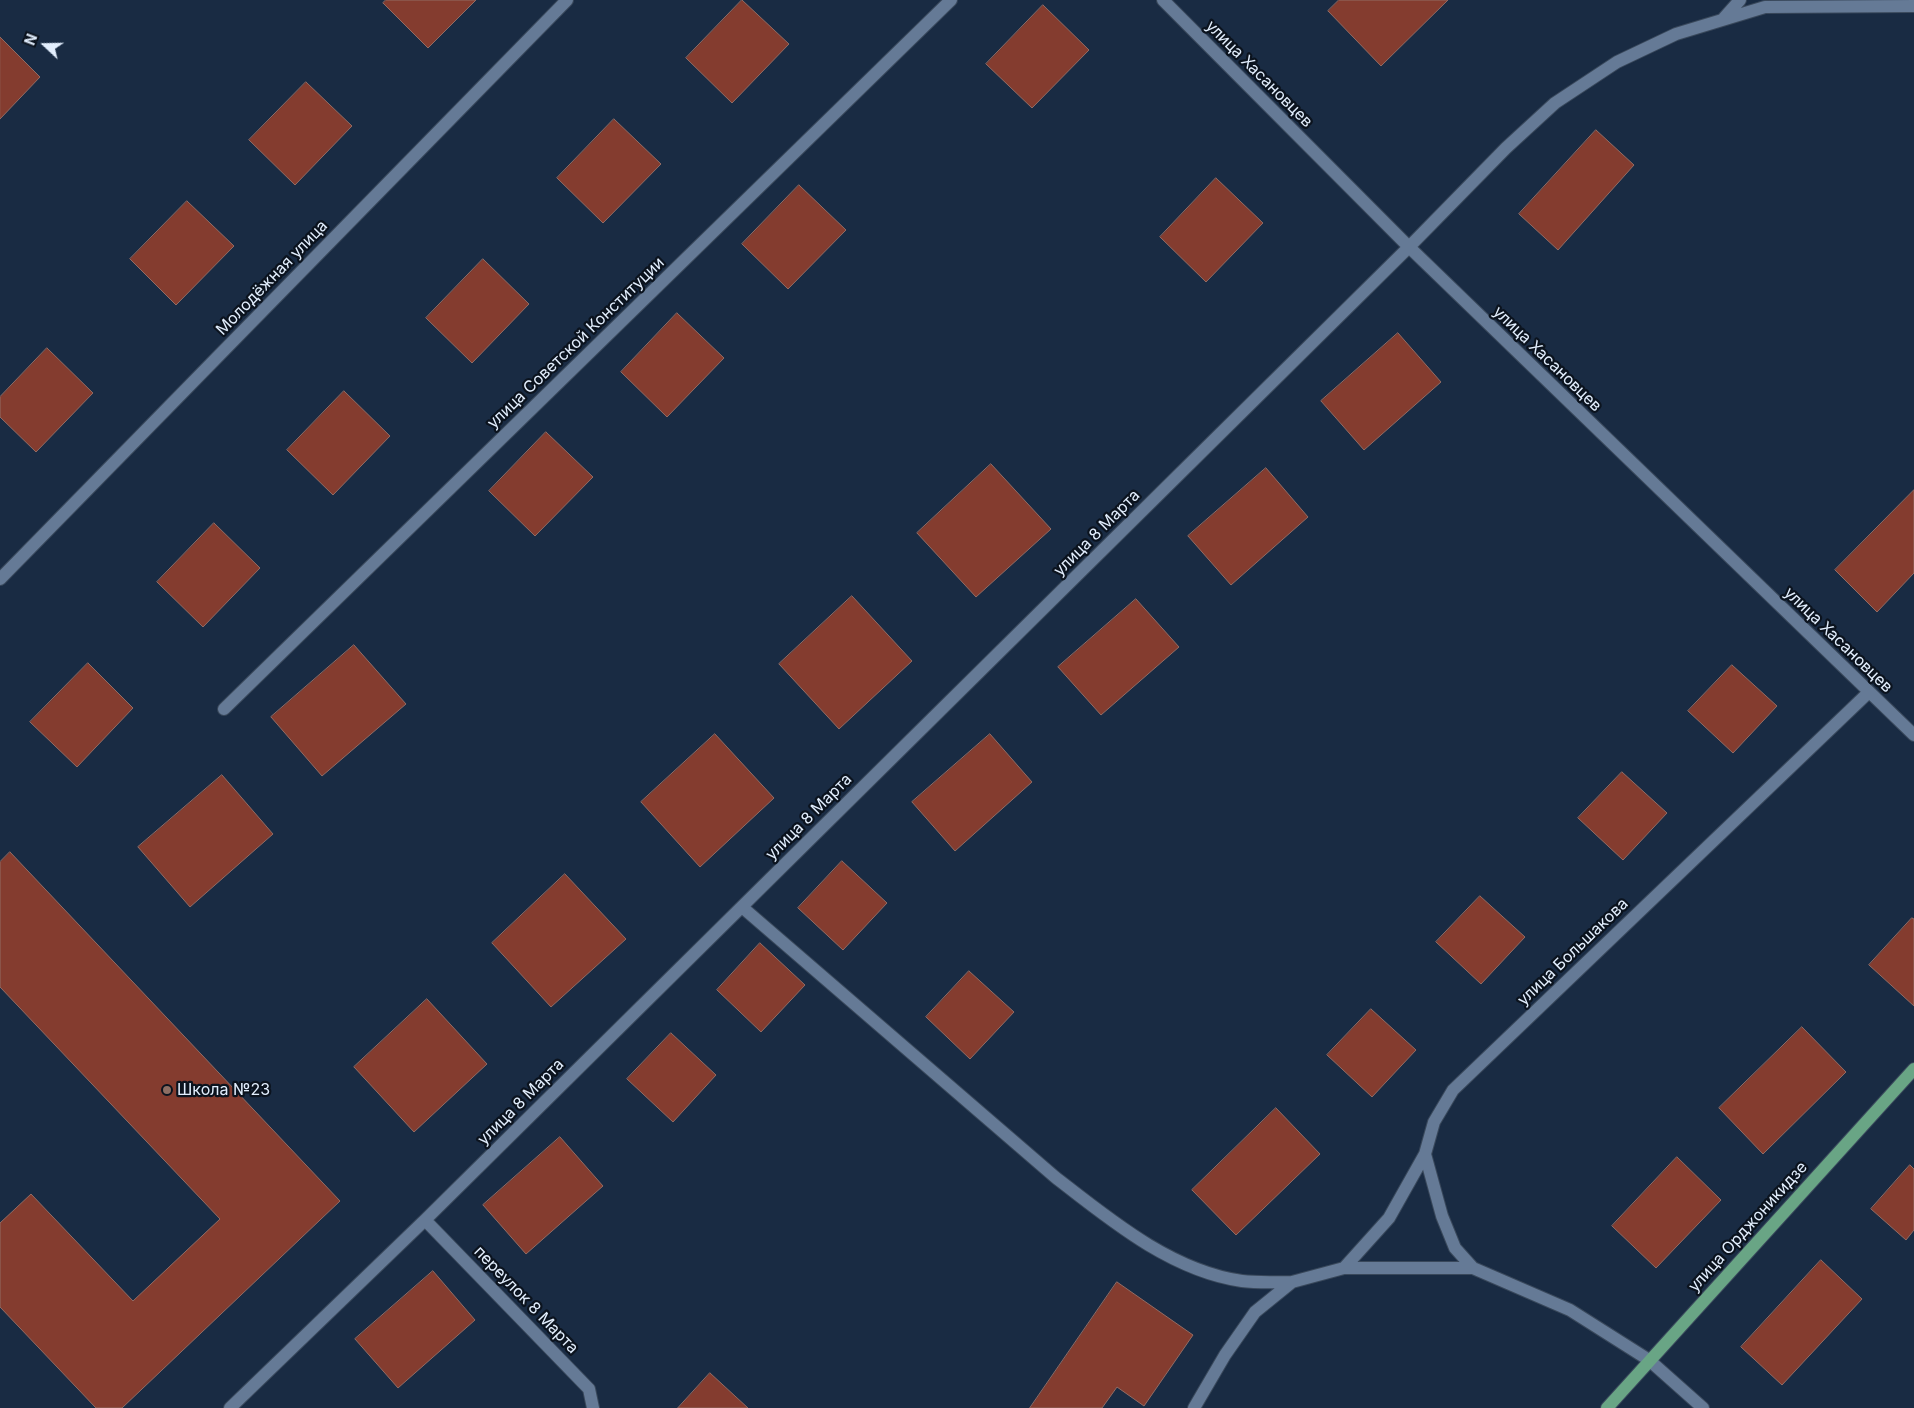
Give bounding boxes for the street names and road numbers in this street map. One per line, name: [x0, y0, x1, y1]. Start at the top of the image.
street label: улица Хасановцев: [1202, 17, 1316, 131]
street label: Молодёжная улица: [212, 217, 332, 339]
street label: улица Советской Конституции: [484, 253, 668, 433]
street label: улица Хасановцев: [1489, 302, 1605, 416]
street label: улица 8 Марта: [1050, 486, 1144, 580]
street label: улица Хасановцев: [1780, 583, 1896, 697]
street label: улица 8 Марта: [762, 770, 856, 864]
street label: улица Большакова: [1514, 894, 1632, 1010]
street label: улица 8 Марта: [474, 1055, 568, 1149]
street label: улица Орджоникидзе: [1684, 1158, 1812, 1296]
street label: переулок 8 Марта: [470, 1242, 582, 1358]

